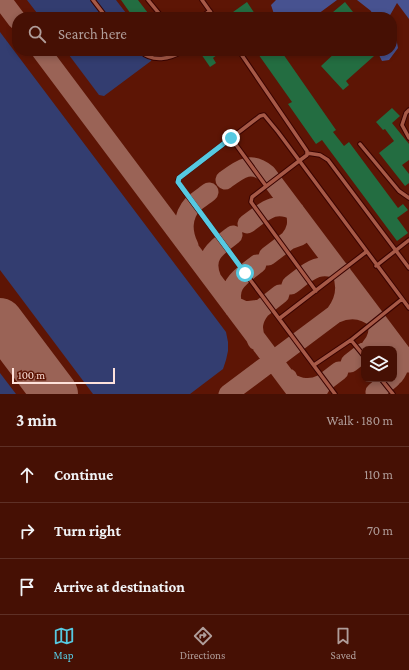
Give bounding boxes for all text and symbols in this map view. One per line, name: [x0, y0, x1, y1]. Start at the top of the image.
search box: [12, 12, 397, 56]
icon: search: [26, 23, 48, 45]
text: Search here: [58, 26, 127, 42]
route end: [222, 129, 240, 147]
route start: [236, 264, 254, 282]
map controls: [361, 346, 397, 382]
button: layers: [361, 346, 397, 382]
scale bar: [12, 366, 115, 385]
text: 100 m: [18, 369, 45, 381]
text: 3 min: [16, 411, 57, 430]
text: Walk · 180 m: [326, 413, 393, 428]
icon: ahead: [16, 464, 38, 486]
text: Continue: [54, 467, 113, 483]
text: 110 m: [364, 467, 393, 482]
icon: right: [16, 520, 38, 542]
text: Turn right: [54, 523, 121, 539]
text: 70 m: [367, 523, 393, 538]
icon: arrive: [16, 576, 38, 598]
text: Arrive at destination: [54, 579, 185, 595]
tab: Map: [53, 625, 75, 661]
tab: Directions: [180, 625, 225, 661]
tab: Saved: [331, 625, 356, 661]

